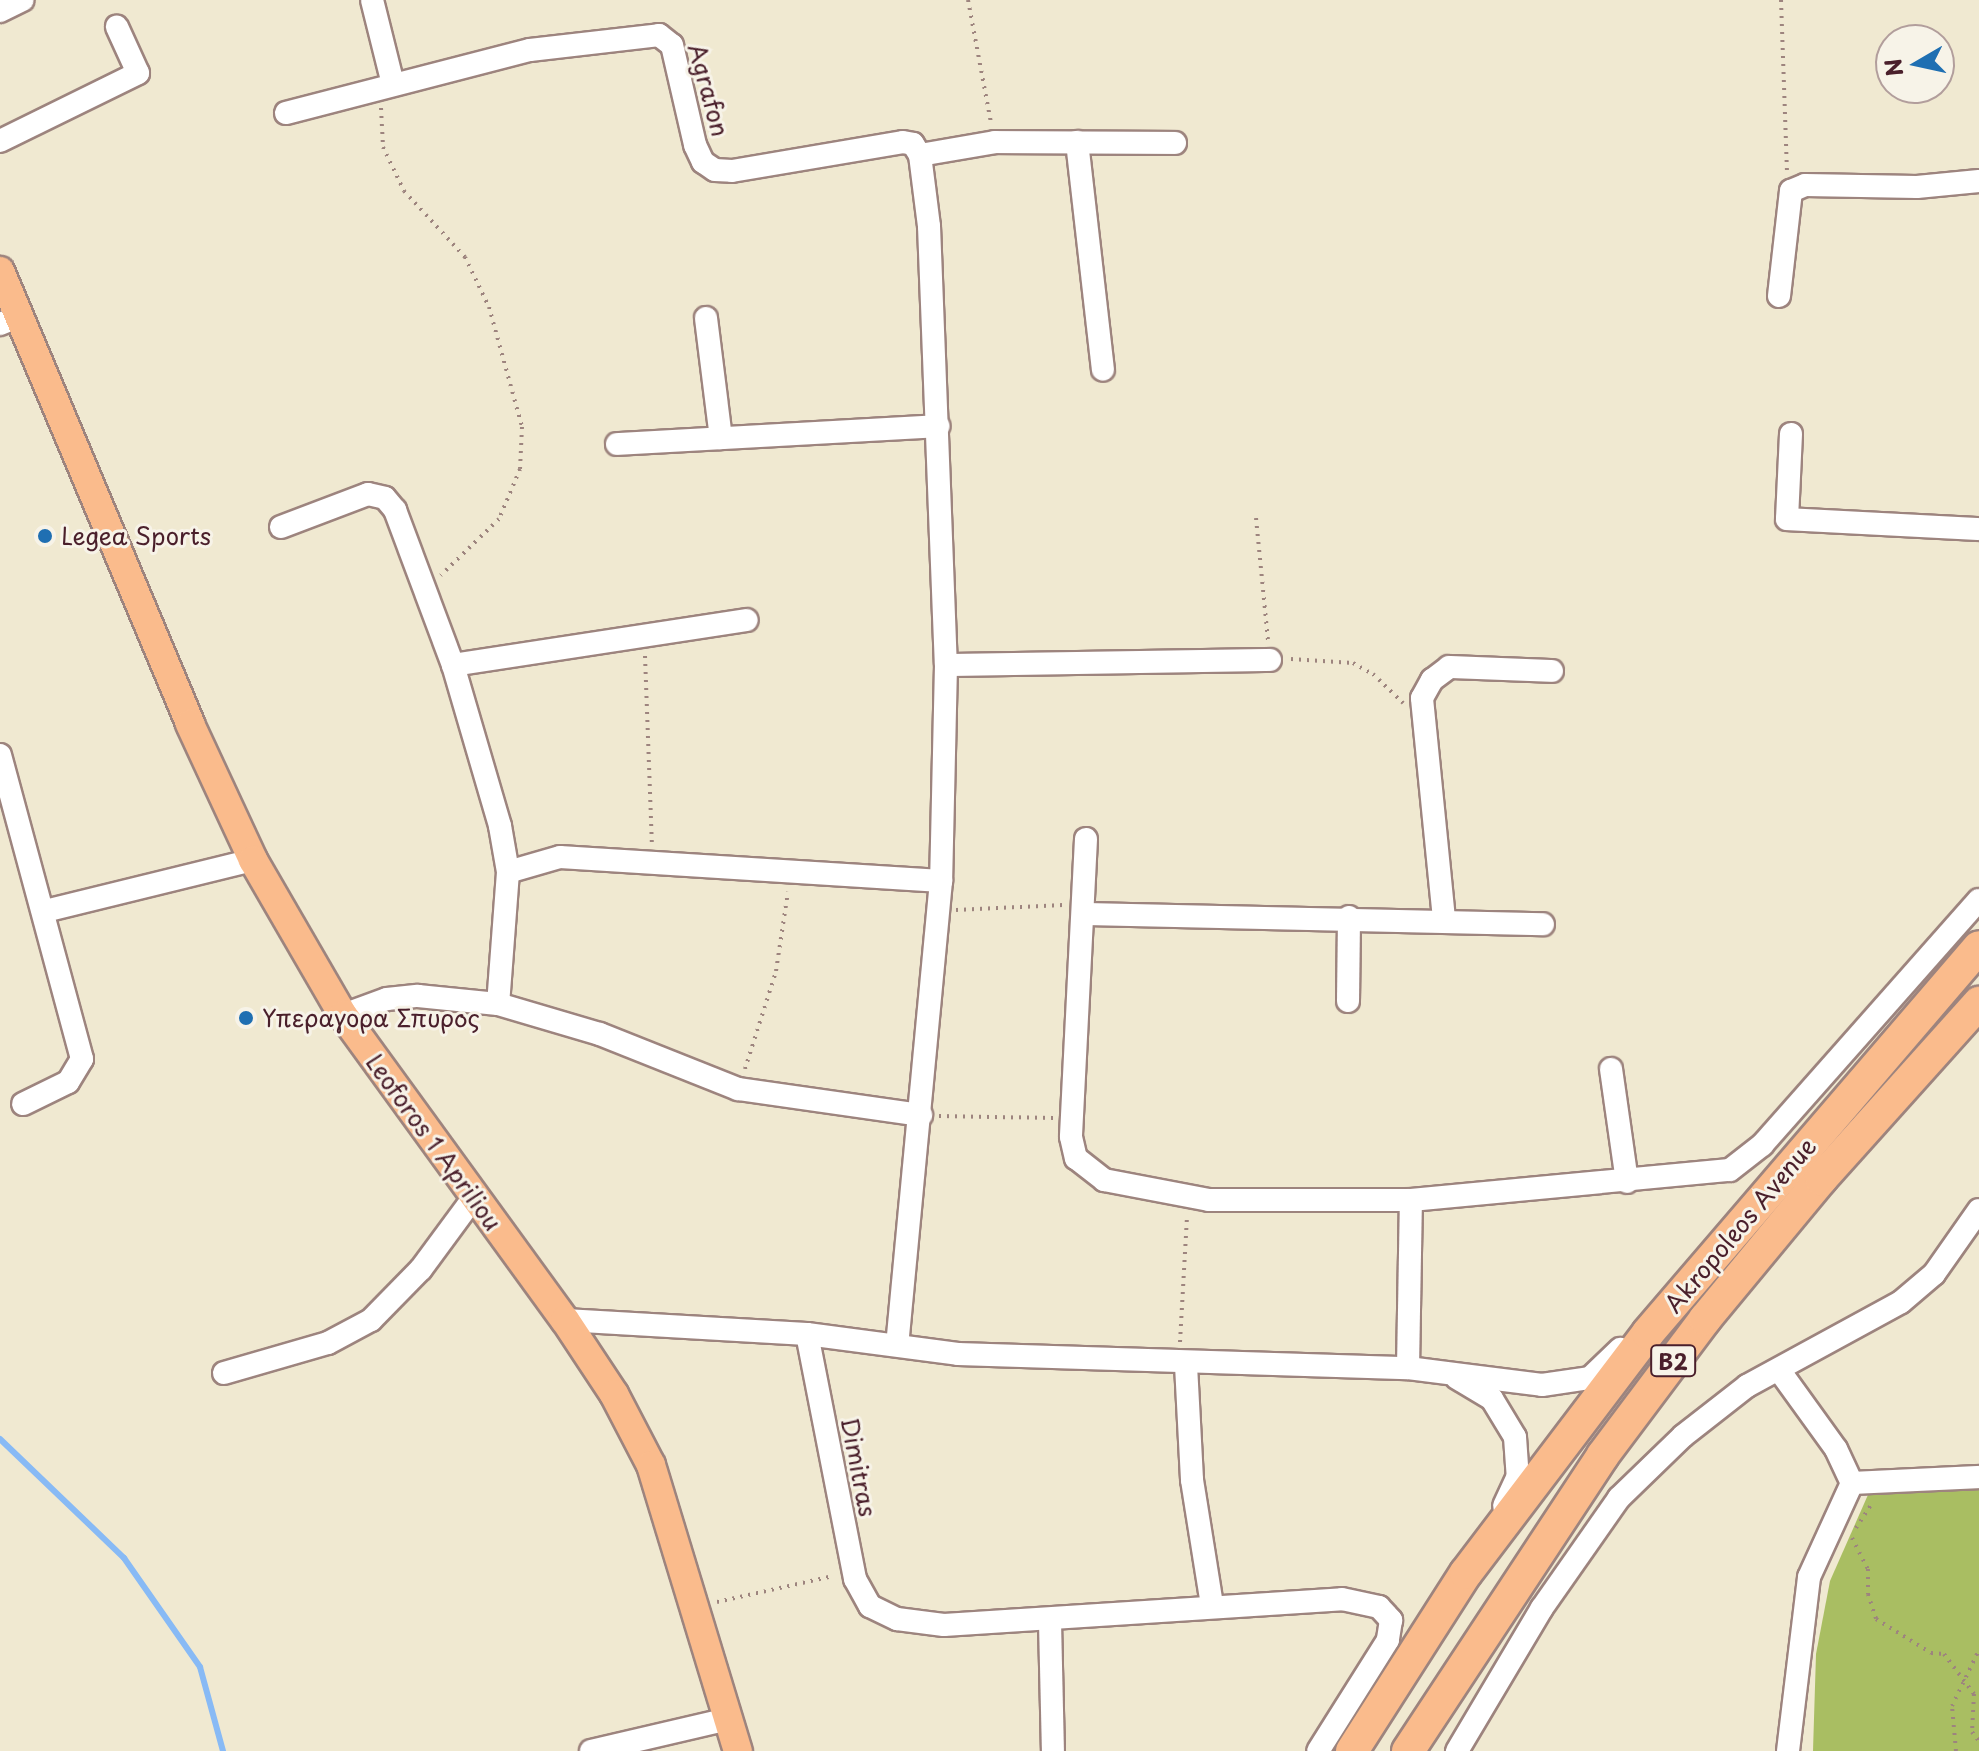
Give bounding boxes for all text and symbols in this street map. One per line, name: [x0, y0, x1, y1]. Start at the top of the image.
north arrow: [1875, 24, 1955, 104]
street label: Agrafon: [683, 40, 735, 140]
text: N: [1875, 56, 1910, 79]
place label: Legea Sports: [61, 522, 208, 550]
marker: Legea Sports: [36, 527, 54, 545]
place label: Υπεραγορα Σπυρος: [262, 1004, 480, 1032]
marker: Υπεραγορα Σπυρος: [237, 1009, 255, 1027]
street label: Leoforos 1 Apriliou: [360, 1048, 508, 1236]
street label: Akropoleos Avenue: [1659, 1132, 1821, 1318]
road number: B2: [1649, 1343, 1697, 1379]
street label: Dimitras: [835, 1415, 883, 1519]

